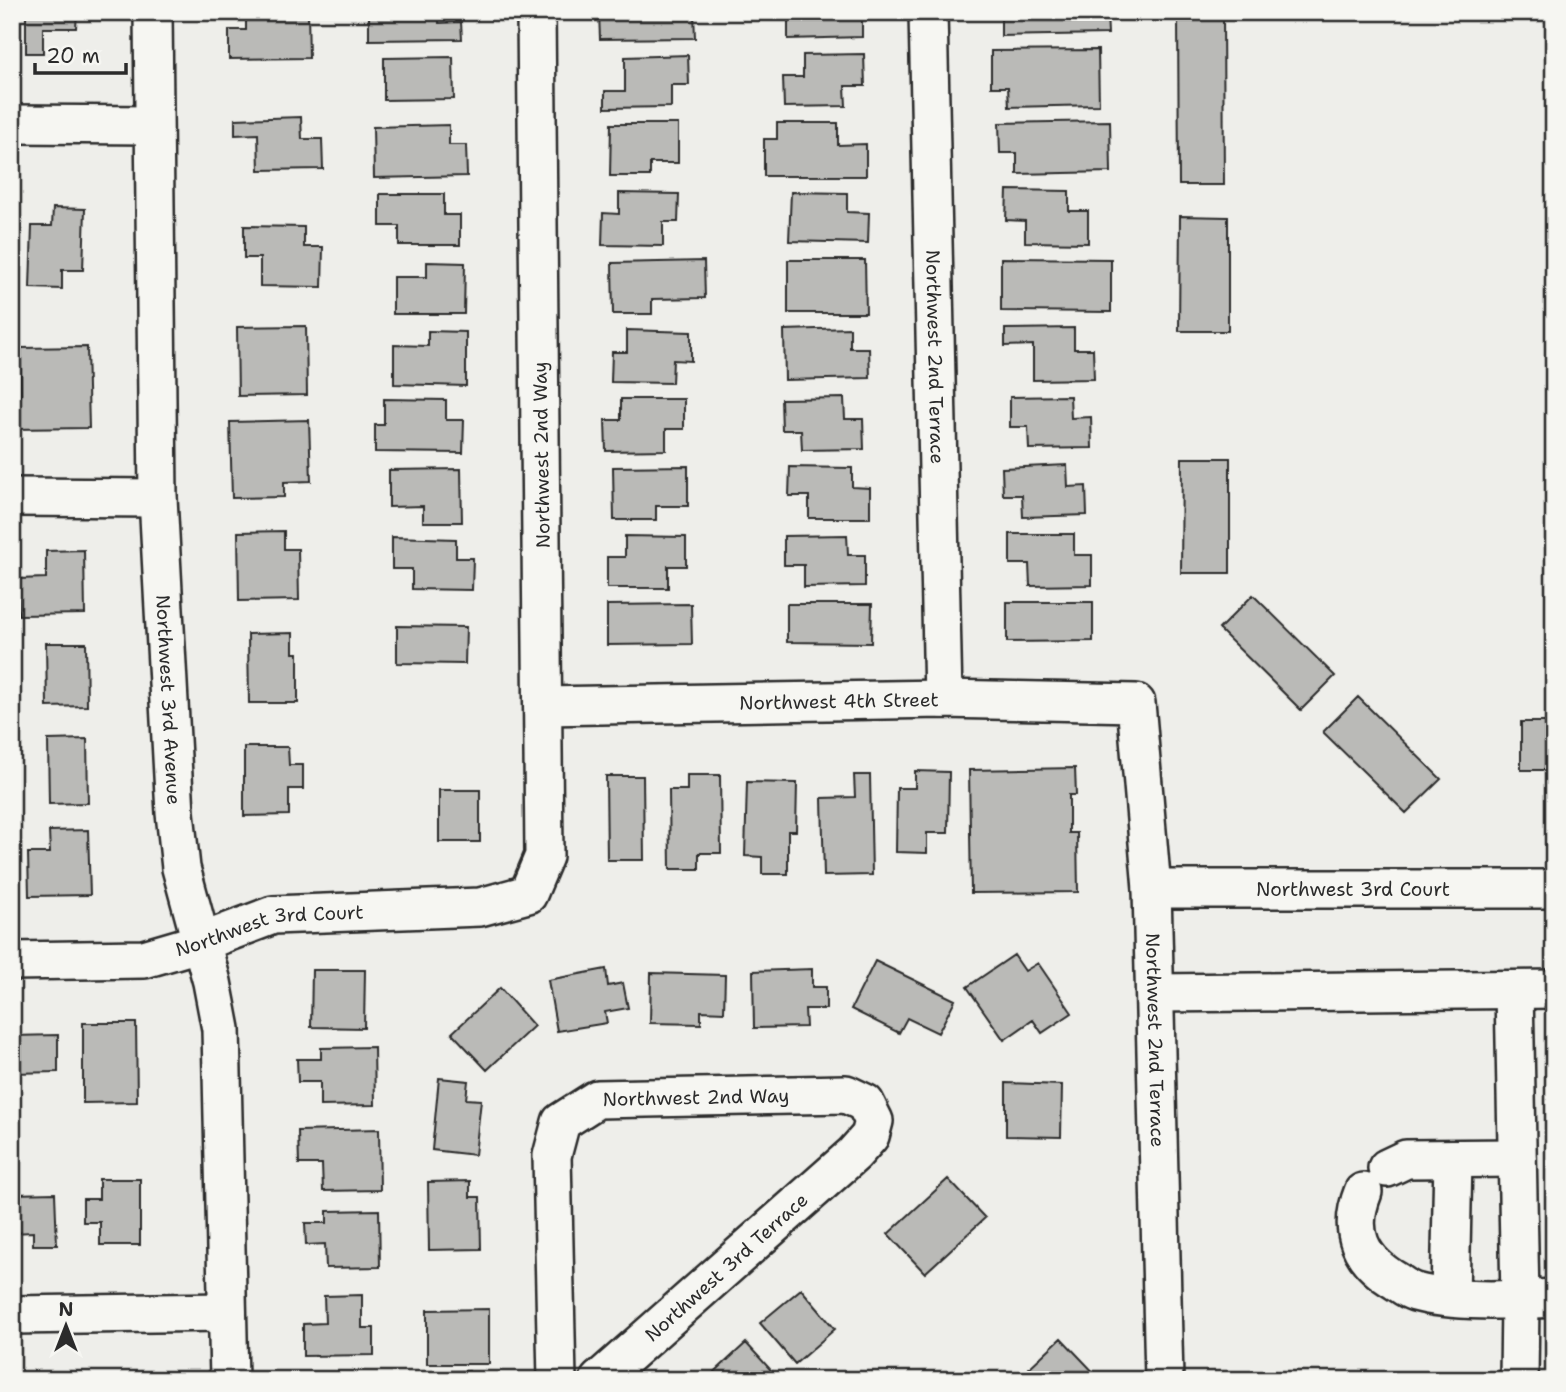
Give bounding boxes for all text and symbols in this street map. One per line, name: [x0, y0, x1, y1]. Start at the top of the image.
scale bar: [35, 32, 126, 76]
text: 20 m: [46, 42, 100, 70]
street label: Northwest 2nd Terrace: [920, 249, 950, 464]
street label: Northwest 2nd Way: [527, 361, 556, 549]
street label: Northwest 3rd Avenue: [150, 594, 187, 806]
street label: Northwest 4th Street: [739, 687, 939, 716]
street label: Northwest 3rd Court: [1256, 877, 1450, 902]
street label: Northwest 3rd Court: [172, 900, 364, 962]
street label: Northwest 2nd Terrace: [1140, 933, 1170, 1148]
street label: Northwest 2nd Way: [602, 1083, 790, 1112]
street label: Northwest 3rd Terrace: [640, 1187, 813, 1347]
north arrow: [32, 1290, 102, 1360]
text: N: [58, 1297, 74, 1322]

